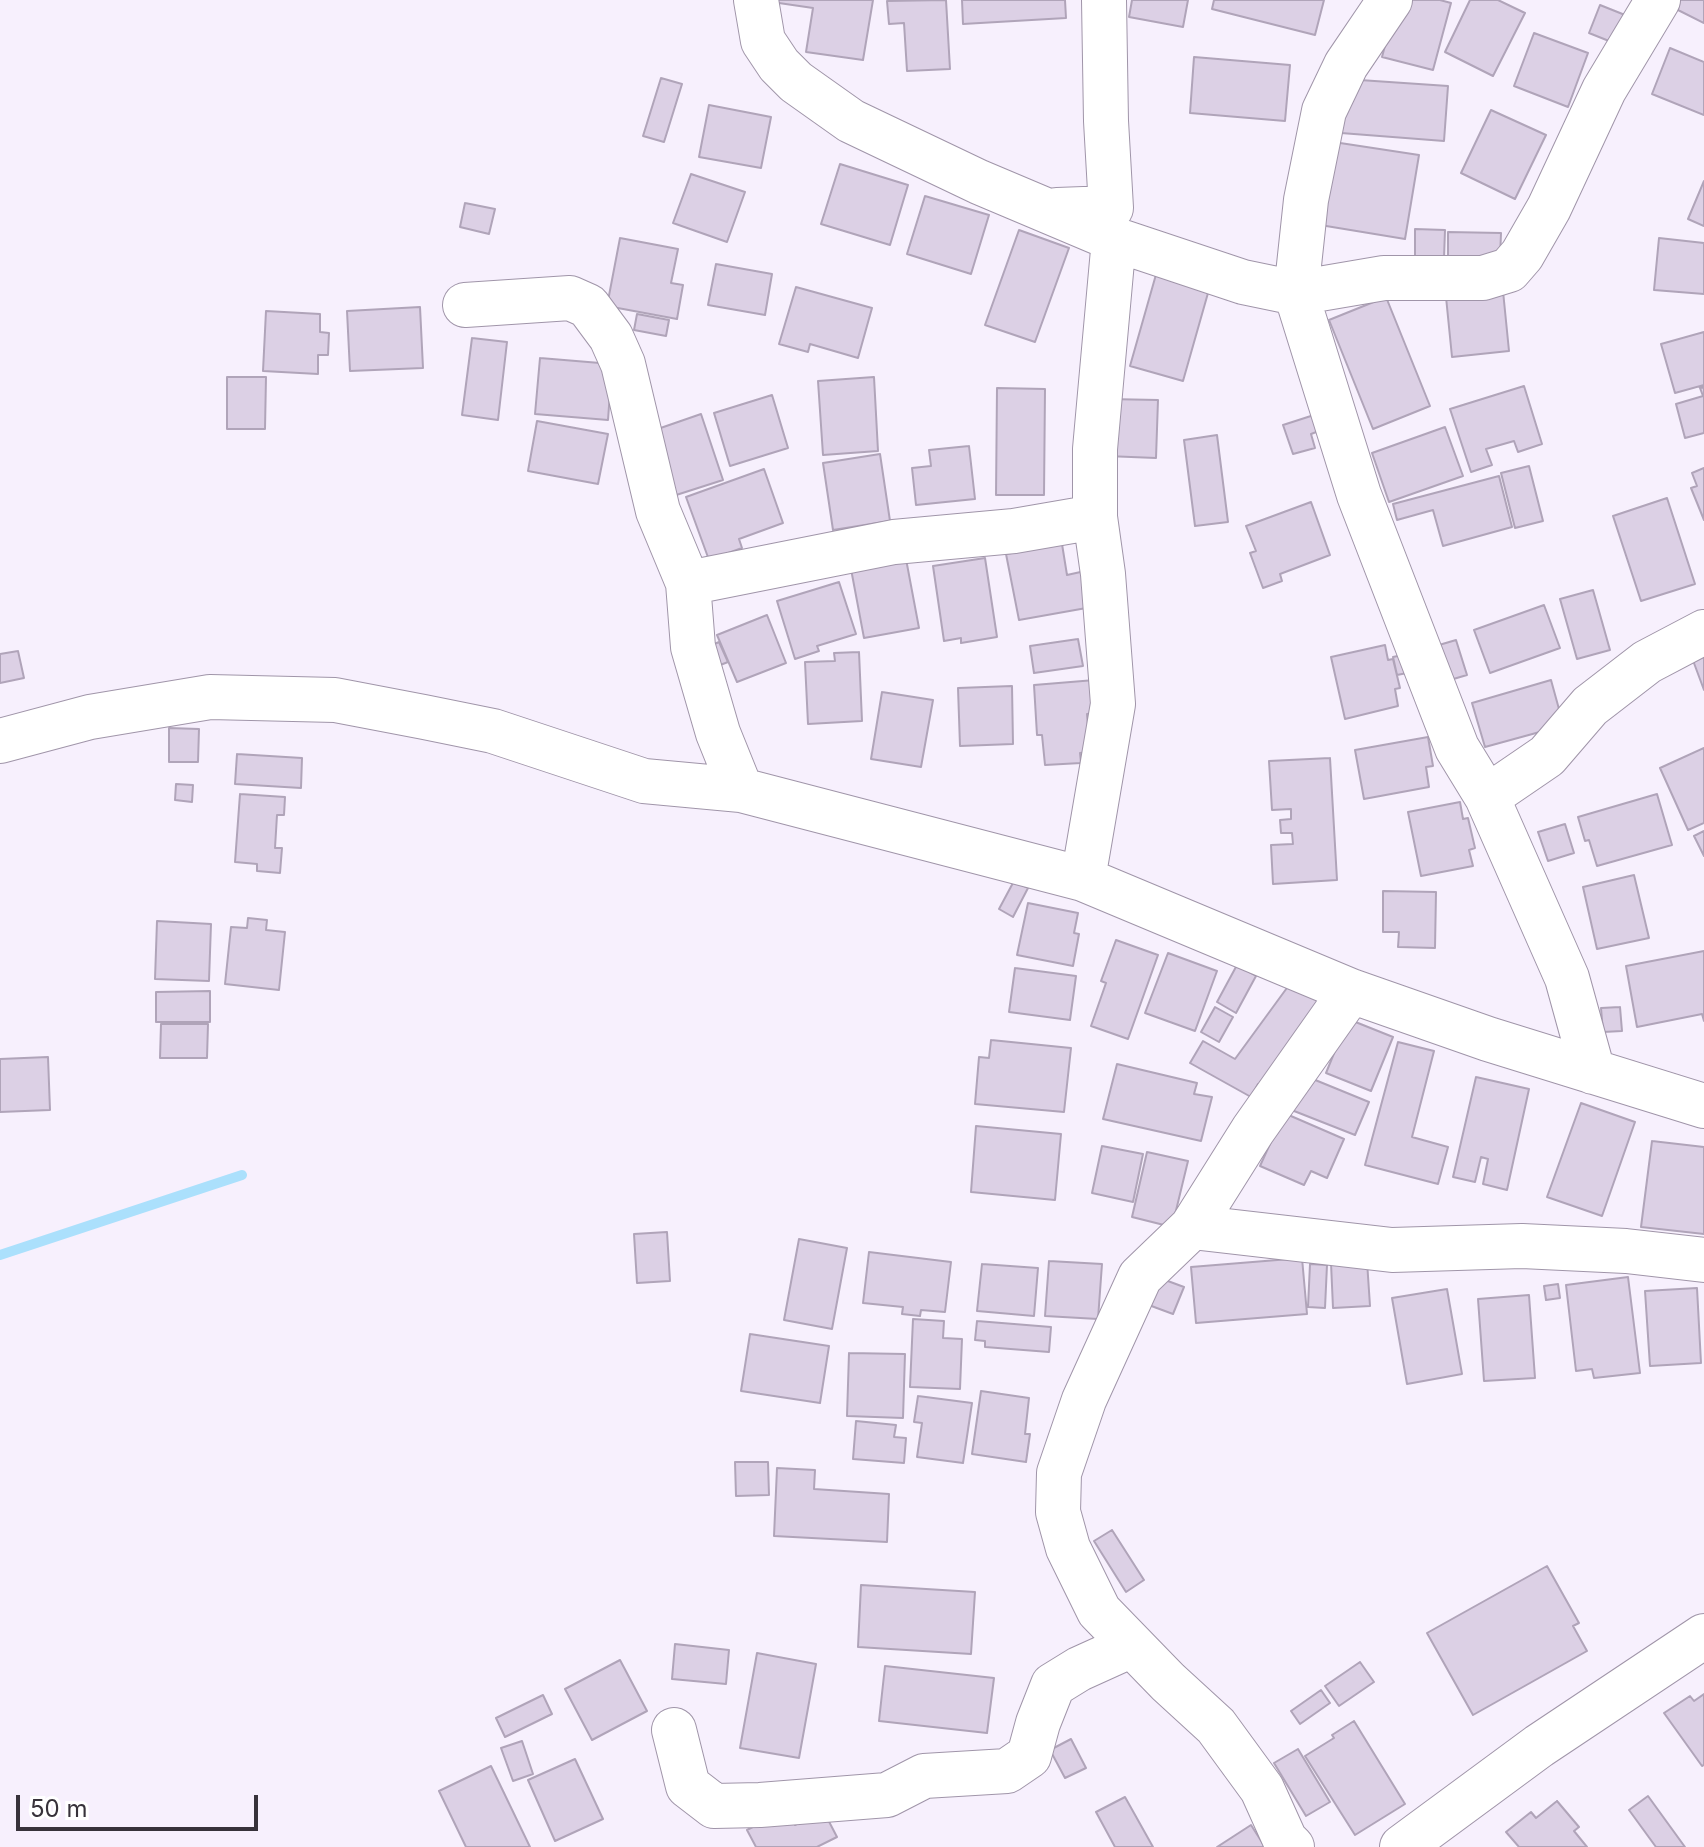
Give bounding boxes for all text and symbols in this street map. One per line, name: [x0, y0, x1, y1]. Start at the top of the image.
scale bar: [20, 1779, 262, 1829]
text: 50 m: [30, 1794, 88, 1823]

